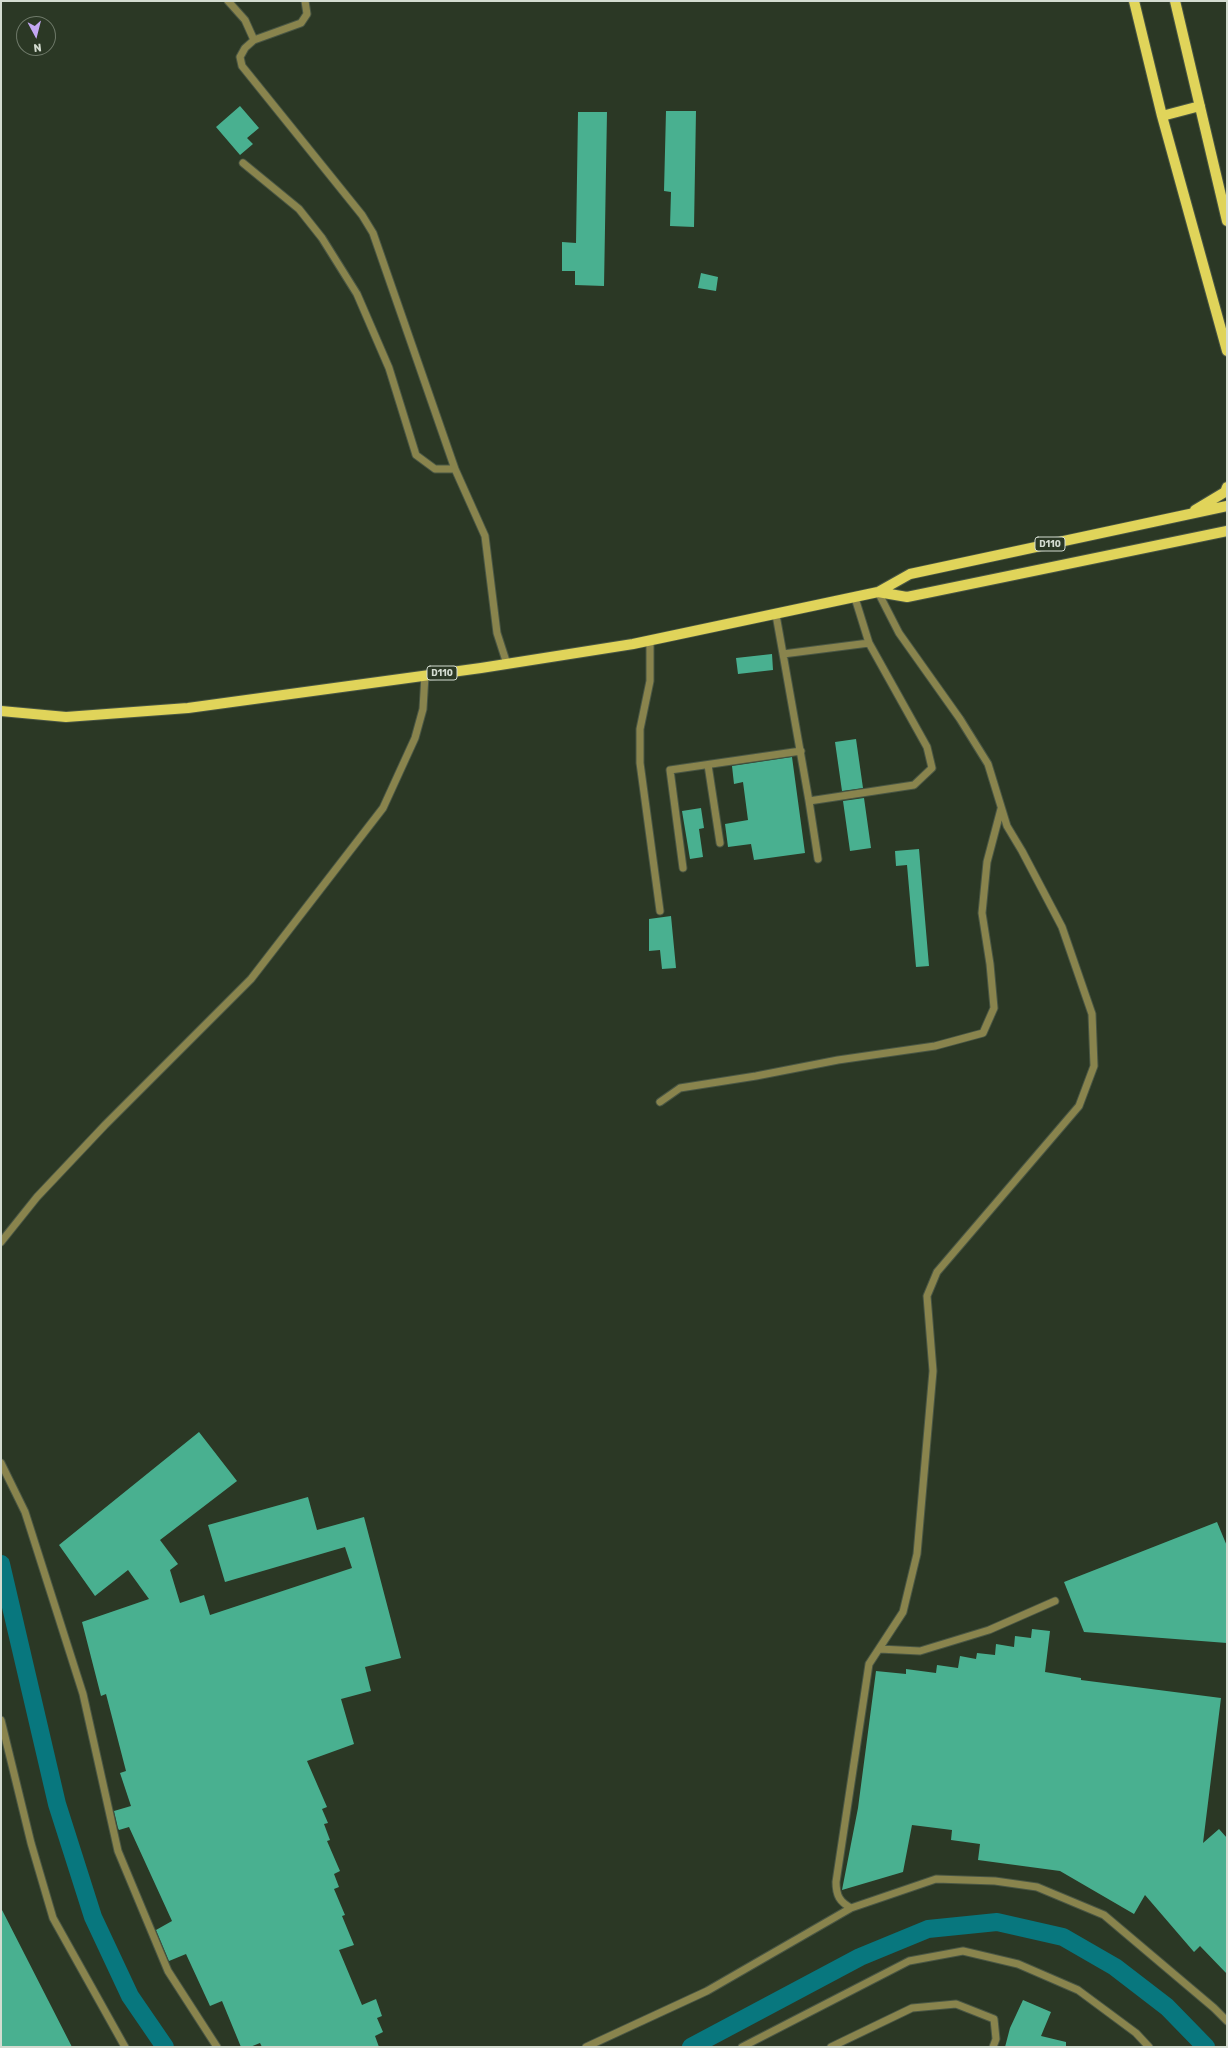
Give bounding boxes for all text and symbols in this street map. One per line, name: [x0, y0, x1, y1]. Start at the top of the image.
north arrow: [16, 16, 56, 56]
text: N: [33, 40, 42, 54]
road number: D110: [1035, 537, 1065, 551]
road number: D110: [427, 666, 457, 680]

